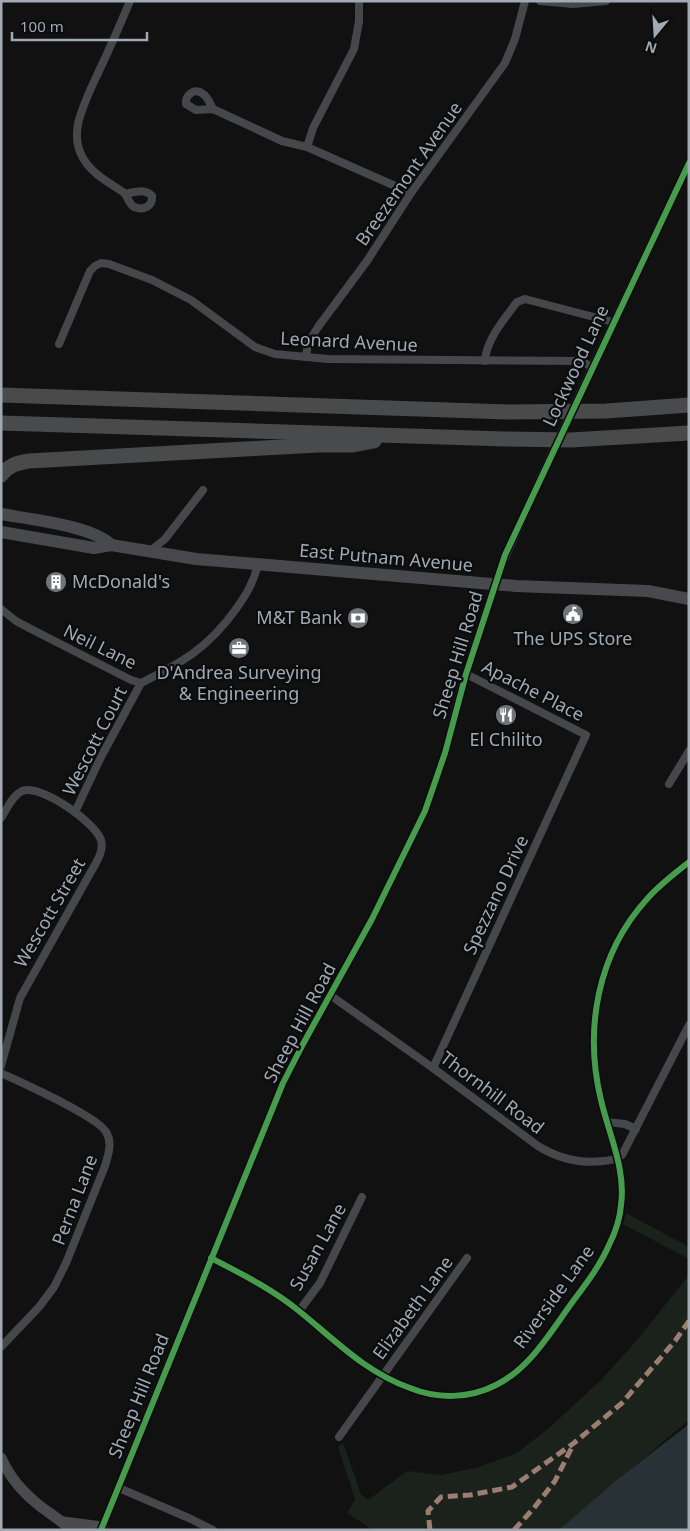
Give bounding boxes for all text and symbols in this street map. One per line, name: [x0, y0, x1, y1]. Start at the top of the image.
scale bar: [12, 10, 148, 42]
north arrow: [630, 10, 680, 60]
text: 100 m: [20, 16, 64, 36]
text: N: [642, 37, 659, 59]
street label: Breezemont Avenue: [349, 97, 467, 250]
street label: Lockwood Lane: [537, 301, 614, 430]
street label: Leonard Avenue: [280, 325, 418, 357]
street label: East Putnam Avenue: [298, 537, 474, 577]
place label: McDonald's: [72, 569, 170, 593]
building icon: McDonald's: [44, 570, 68, 594]
street label: Sheep Hill Road: [426, 588, 488, 721]
public building icon: The UPS Store: [561, 602, 585, 626]
place label: M&T Bank: [256, 605, 342, 629]
bank icon: M&T Bank: [346, 606, 370, 630]
street label: Neil Lane: [60, 618, 141, 674]
place label: The UPS Store: [513, 626, 633, 650]
office icon: D'Andrea Surveying & Engineering: [227, 636, 251, 660]
street label: Apache Place: [478, 654, 589, 726]
place label: D'Andrea Surveying & Engineering: [156, 660, 322, 705]
street label: Wescott Court: [56, 681, 132, 799]
restaurant icon: El Chilito: [494, 703, 518, 727]
place label: El Chilito: [469, 727, 543, 751]
street label: Spezzano Drive: [457, 831, 533, 958]
street label: Wescott Street: [8, 853, 90, 972]
street label: Sheep Hill Road: [257, 959, 341, 1087]
street label: Thornhill Road: [436, 1045, 549, 1139]
street label: Perna Lane: [46, 1151, 102, 1248]
street label: Susan Lane: [283, 1199, 351, 1294]
street label: Riverside Lane: [507, 1240, 599, 1353]
street label: Elizabeth Lane: [367, 1251, 458, 1364]
street label: Sheep Hill Road: [102, 1330, 174, 1461]

